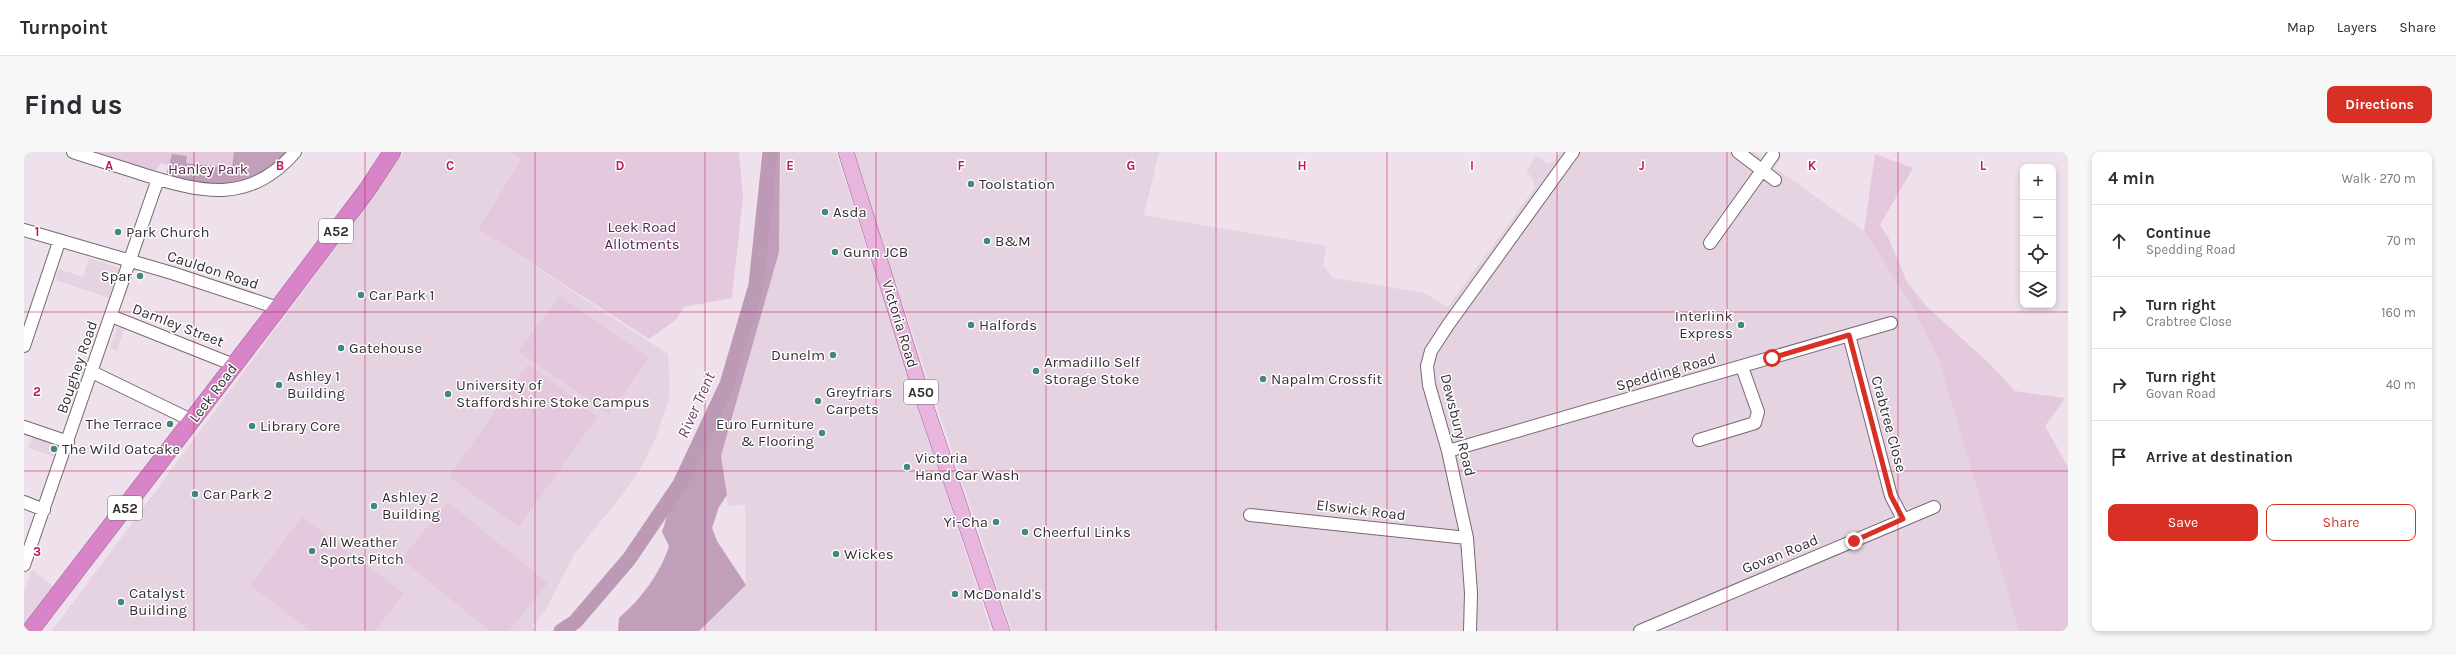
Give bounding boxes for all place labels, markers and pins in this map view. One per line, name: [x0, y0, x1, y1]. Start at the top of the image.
place label: Toolstation: [979, 175, 1055, 193]
marker: Toolstation: [966, 179, 976, 189]
place label: Asda: [833, 203, 867, 221]
marker: Asda: [820, 207, 830, 217]
place label: Park Church: [126, 223, 210, 241]
marker: Park Church: [113, 227, 123, 237]
place label: B&M: [995, 232, 1031, 250]
marker: B&M: [982, 236, 992, 246]
place label: Gunn JCB: [843, 243, 908, 261]
marker: Gunn JCB: [830, 247, 840, 257]
place label: Spar: [100, 267, 133, 285]
marker: Spar: [135, 271, 145, 281]
place label: Car Park 1: [369, 286, 434, 304]
marker: Car Park 1: [356, 290, 366, 300]
place label: Interlink Express: [1675, 307, 1733, 342]
place label: Halfords: [979, 316, 1037, 334]
marker: Halfords: [966, 320, 976, 330]
marker: Interlink Express: [1736, 320, 1746, 330]
place label: Gatehouse: [349, 339, 422, 357]
marker: Gatehouse: [336, 343, 346, 353]
place label: Dunelm: [771, 346, 825, 364]
marker: Dunelm: [828, 350, 838, 360]
place label: Armadillo Self Storage Stoke: [1044, 353, 1141, 388]
marker: Armadillo Self Storage Stoke: [1031, 366, 1041, 376]
place label: Ashley 1 Building: [287, 367, 345, 402]
place label: Napalm Crossfit: [1271, 370, 1383, 388]
marker: Napalm Crossfit: [1258, 374, 1268, 384]
place label: University of Staffordshire Stoke Campus: [456, 376, 650, 411]
marker: Ashley 1 Building: [274, 380, 284, 390]
place label: Greyfriars Carpets: [826, 383, 892, 418]
marker: University of Staffordshire Stoke Campus: [443, 389, 453, 399]
marker: Greyfriars Carpets: [813, 396, 823, 406]
place label: The Terrace: [86, 415, 162, 433]
place label: Euro Furniture & Flooring: [716, 415, 815, 450]
place label: Library Core: [260, 417, 341, 435]
marker: The Terrace: [165, 419, 175, 429]
marker: Library Core: [247, 421, 257, 431]
marker: Euro Furniture & Flooring: [817, 428, 827, 438]
place label: The Wild Oatcake: [62, 440, 180, 458]
marker: The Wild Oatcake: [49, 444, 59, 454]
place label: Victoria Hand Car Wash: [915, 449, 1019, 484]
marker: Victoria Hand Car Wash: [902, 462, 912, 472]
place label: Car Park 2: [203, 485, 272, 503]
place label: Ashley 2 Building: [382, 488, 440, 523]
marker: Car Park 2: [190, 489, 200, 499]
marker: Ashley 2 Building: [369, 501, 379, 511]
place label: Yi-Cha: [944, 513, 988, 531]
marker: Yi-Cha: [991, 517, 1001, 527]
place label: Cheerful Links: [1033, 523, 1131, 541]
marker: Cheerful Links: [1020, 527, 1030, 537]
place label: All Weather Sports Pitch: [320, 533, 404, 568]
place label: Wickes: [844, 545, 894, 563]
marker: All Weather Sports Pitch: [307, 546, 317, 556]
marker: Wickes: [831, 549, 841, 559]
place label: Catalyst Building: [129, 584, 187, 619]
place label: McDonald's: [963, 585, 1042, 603]
marker: McDonald's: [950, 589, 960, 599]
marker: Catalyst Building: [116, 597, 126, 607]

